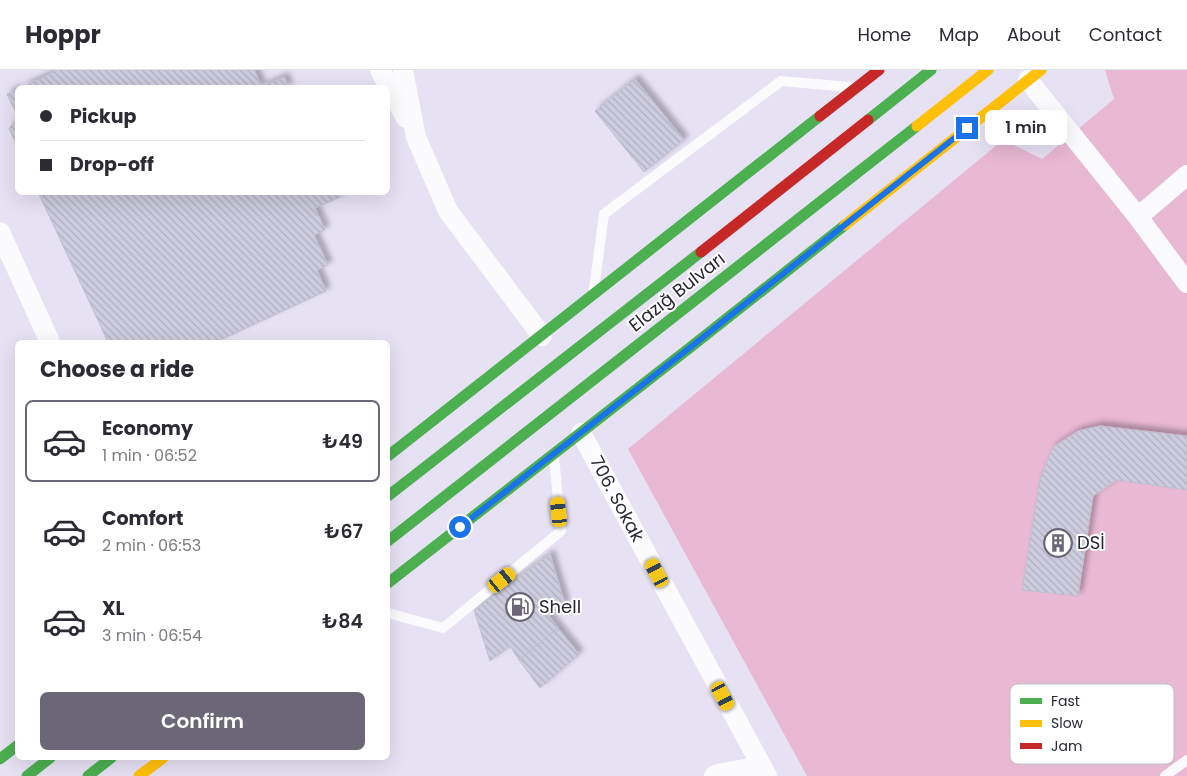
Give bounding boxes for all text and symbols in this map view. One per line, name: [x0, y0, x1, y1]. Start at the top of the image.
text: Hoppr: [25, 18, 101, 51]
text: Home: [857, 22, 911, 47]
text: Map: [939, 22, 979, 47]
text: About: [1007, 22, 1061, 47]
text: Contact: [1089, 22, 1162, 47]
text: Pickup: [70, 103, 136, 130]
callout: 1 min: [984, 110, 1067, 146]
text: 1 min: [1005, 116, 1047, 139]
route end: [956, 117, 978, 139]
text: Drop-off: [70, 151, 154, 178]
street label: Elazığ Bulvarı: [623, 246, 730, 337]
text: Choose a ride: [40, 354, 194, 385]
text: Economy: [102, 415, 193, 442]
icon: car: [42, 419, 87, 464]
text: ₺49: [323, 428, 363, 455]
text: 1 min · 06:52: [102, 444, 197, 467]
street label: 706. Sokak: [584, 451, 651, 547]
car: [549, 496, 568, 528]
text: Comfort: [102, 505, 184, 532]
icon: car: [42, 509, 87, 554]
route start: [449, 516, 471, 538]
text: ₺67: [324, 518, 363, 545]
building icon: DSİ: [1043, 528, 1073, 558]
place label: DSİ: [1077, 530, 1105, 555]
text: 2 min · 06:53: [102, 534, 201, 557]
car: [643, 556, 670, 590]
car: [485, 565, 518, 595]
fuel station icon: Shell: [505, 592, 535, 622]
place label: Shell: [539, 594, 581, 619]
text: XL: [102, 595, 125, 622]
icon: car: [42, 599, 87, 644]
text: ₺84: [322, 608, 363, 635]
text: 3 min · 06:54: [102, 624, 202, 647]
car: [709, 679, 736, 713]
legend: [1010, 684, 1174, 764]
text: Fast: [1051, 691, 1080, 711]
button: Confirm: [40, 692, 365, 750]
text: Slow: [1051, 713, 1084, 733]
text: Jam: [1051, 736, 1082, 756]

